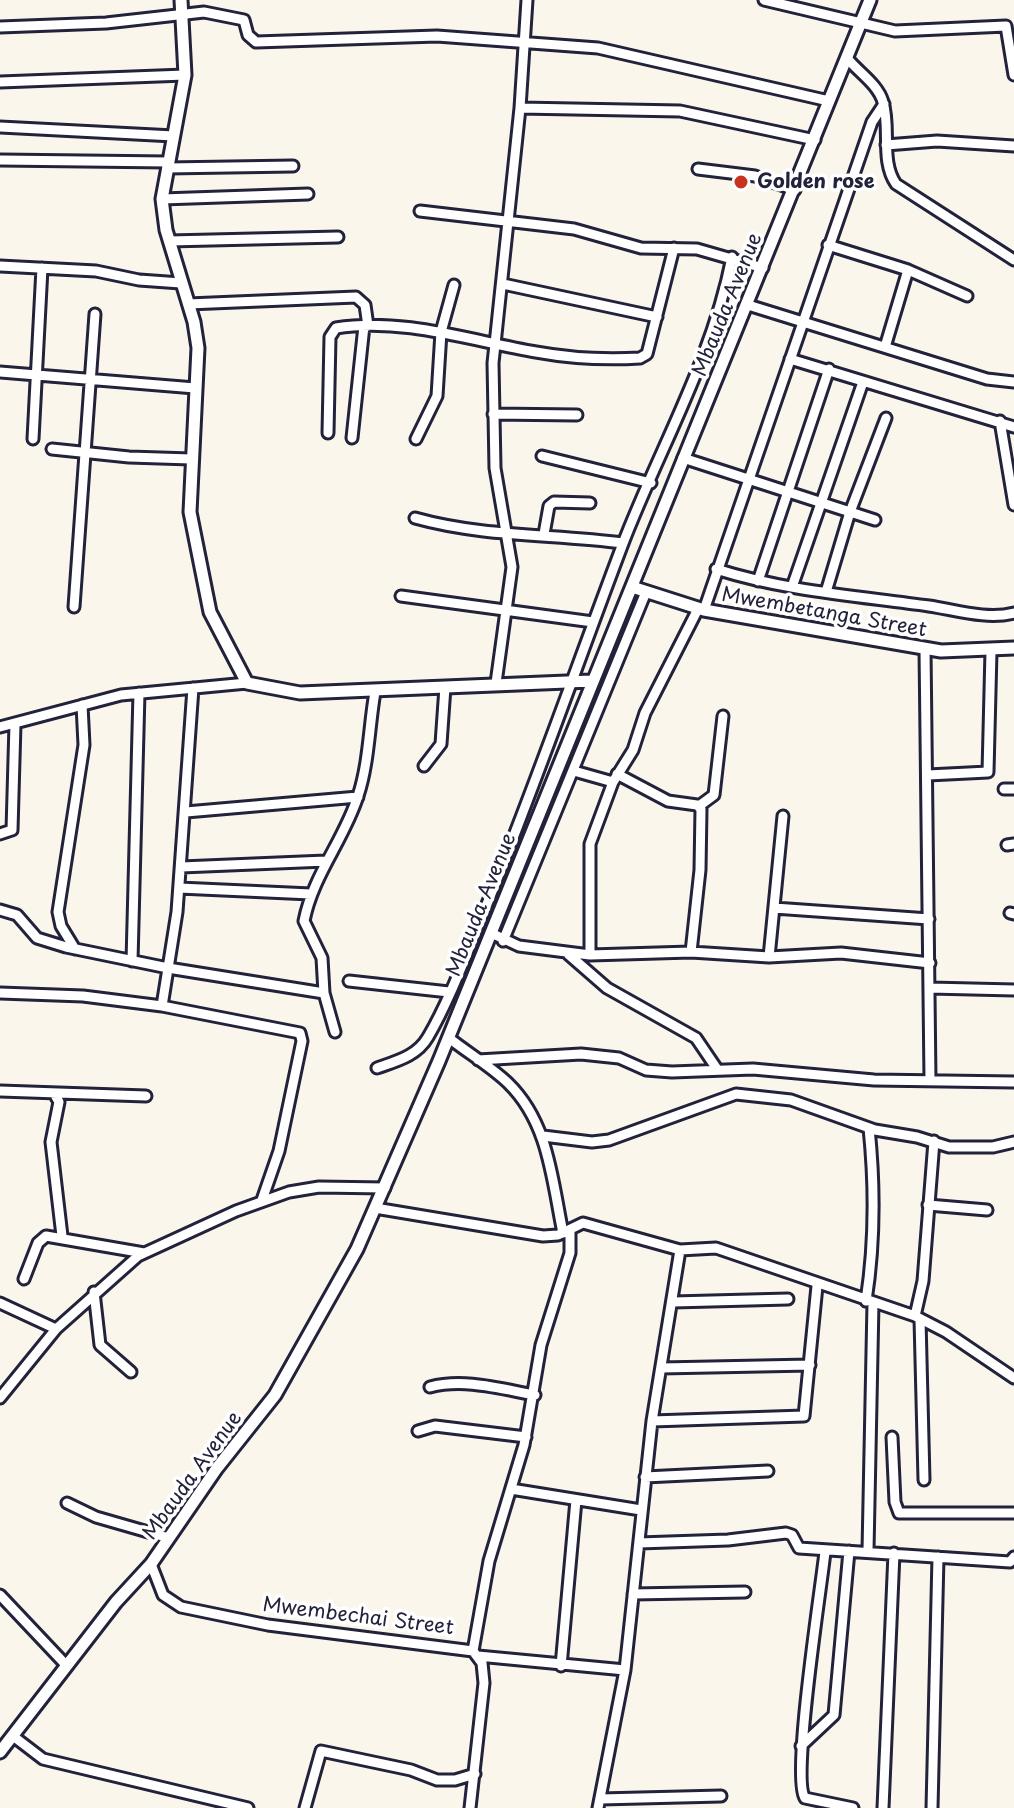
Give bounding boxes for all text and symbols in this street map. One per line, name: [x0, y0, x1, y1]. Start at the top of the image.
place label: Golden rose: [757, 170, 874, 194]
marker: Golden rose: [732, 173, 750, 191]
street label: Mbauda Avenue: [688, 230, 768, 380]
street label: Mwembetanga Street: [720, 583, 928, 643]
street label: Mbauda Avenue: [442, 830, 522, 980]
street label: Mbauda Avenue: [138, 1407, 248, 1545]
street label: Mwembechai Street: [261, 1593, 455, 1641]

